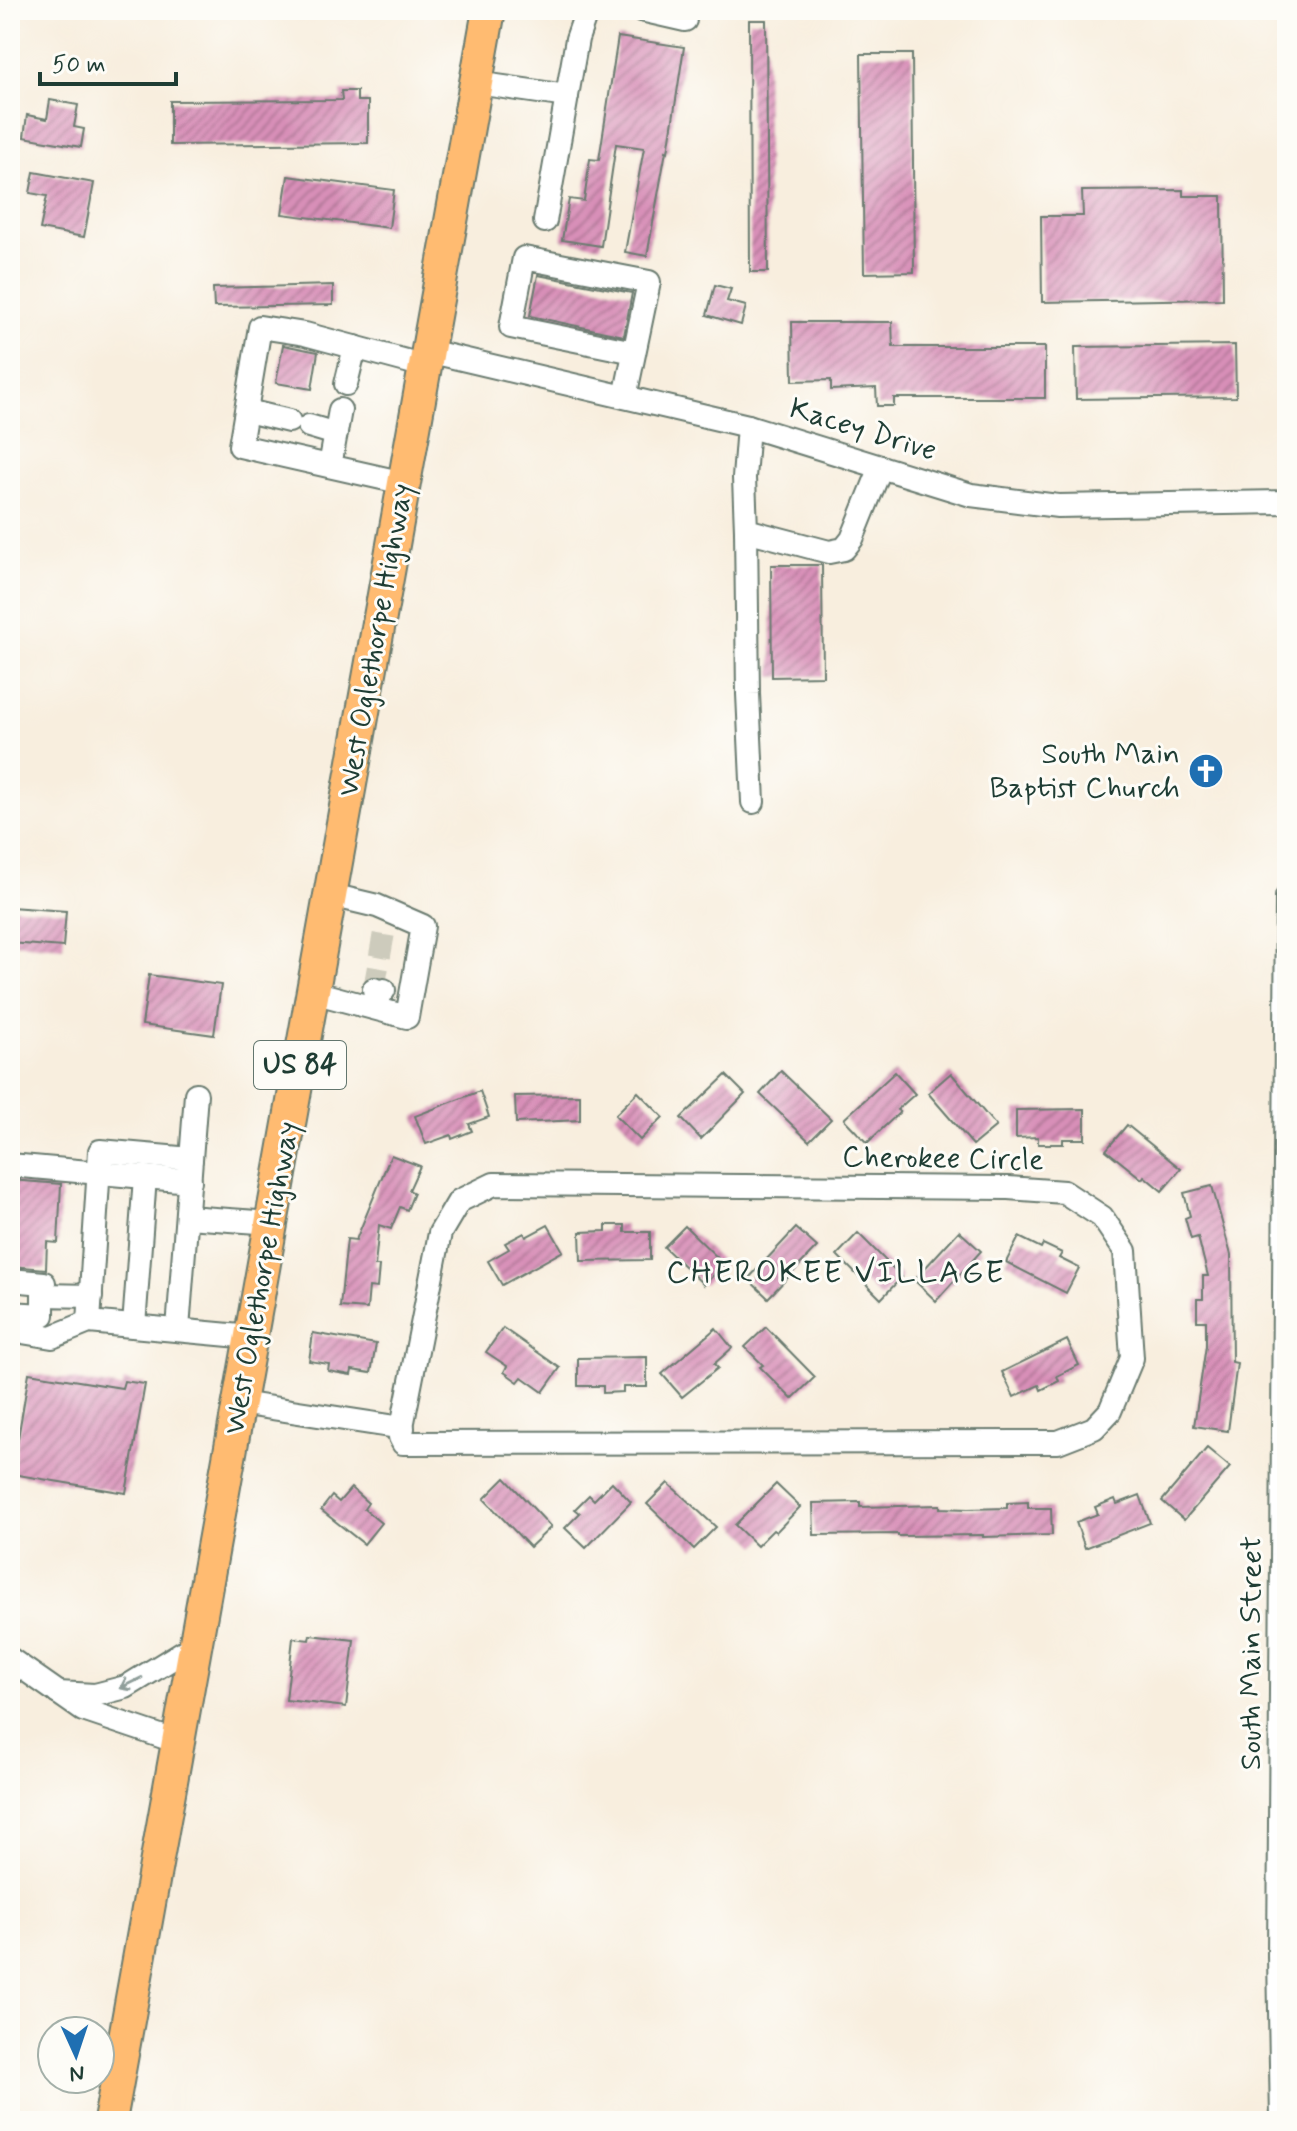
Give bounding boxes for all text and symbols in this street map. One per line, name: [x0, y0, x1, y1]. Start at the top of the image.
scale bar: [40, 36, 176, 86]
text: 50 m: [52, 50, 106, 81]
street label: Kacey Drive: [785, 389, 941, 471]
street label: West Oglethorpe Highway: [329, 480, 423, 800]
place label: South Main Baptist Church: [989, 735, 1180, 808]
church icon: South Main Baptist Church: [1187, 752, 1225, 790]
road number: US 84: [254, 1041, 346, 1089]
street label: West Oglethorpe Highway: [215, 1118, 309, 1438]
street label: Cherokee Circle: [842, 1138, 1044, 1180]
district label: CHEROKEE VILLAGE: [666, 1252, 1006, 1294]
street label: South Main Street: [1232, 1536, 1271, 1770]
one-way arrow: [120, 1676, 144, 1691]
north arrow: [36, 2015, 116, 2095]
text: N: [69, 2059, 85, 2087]

